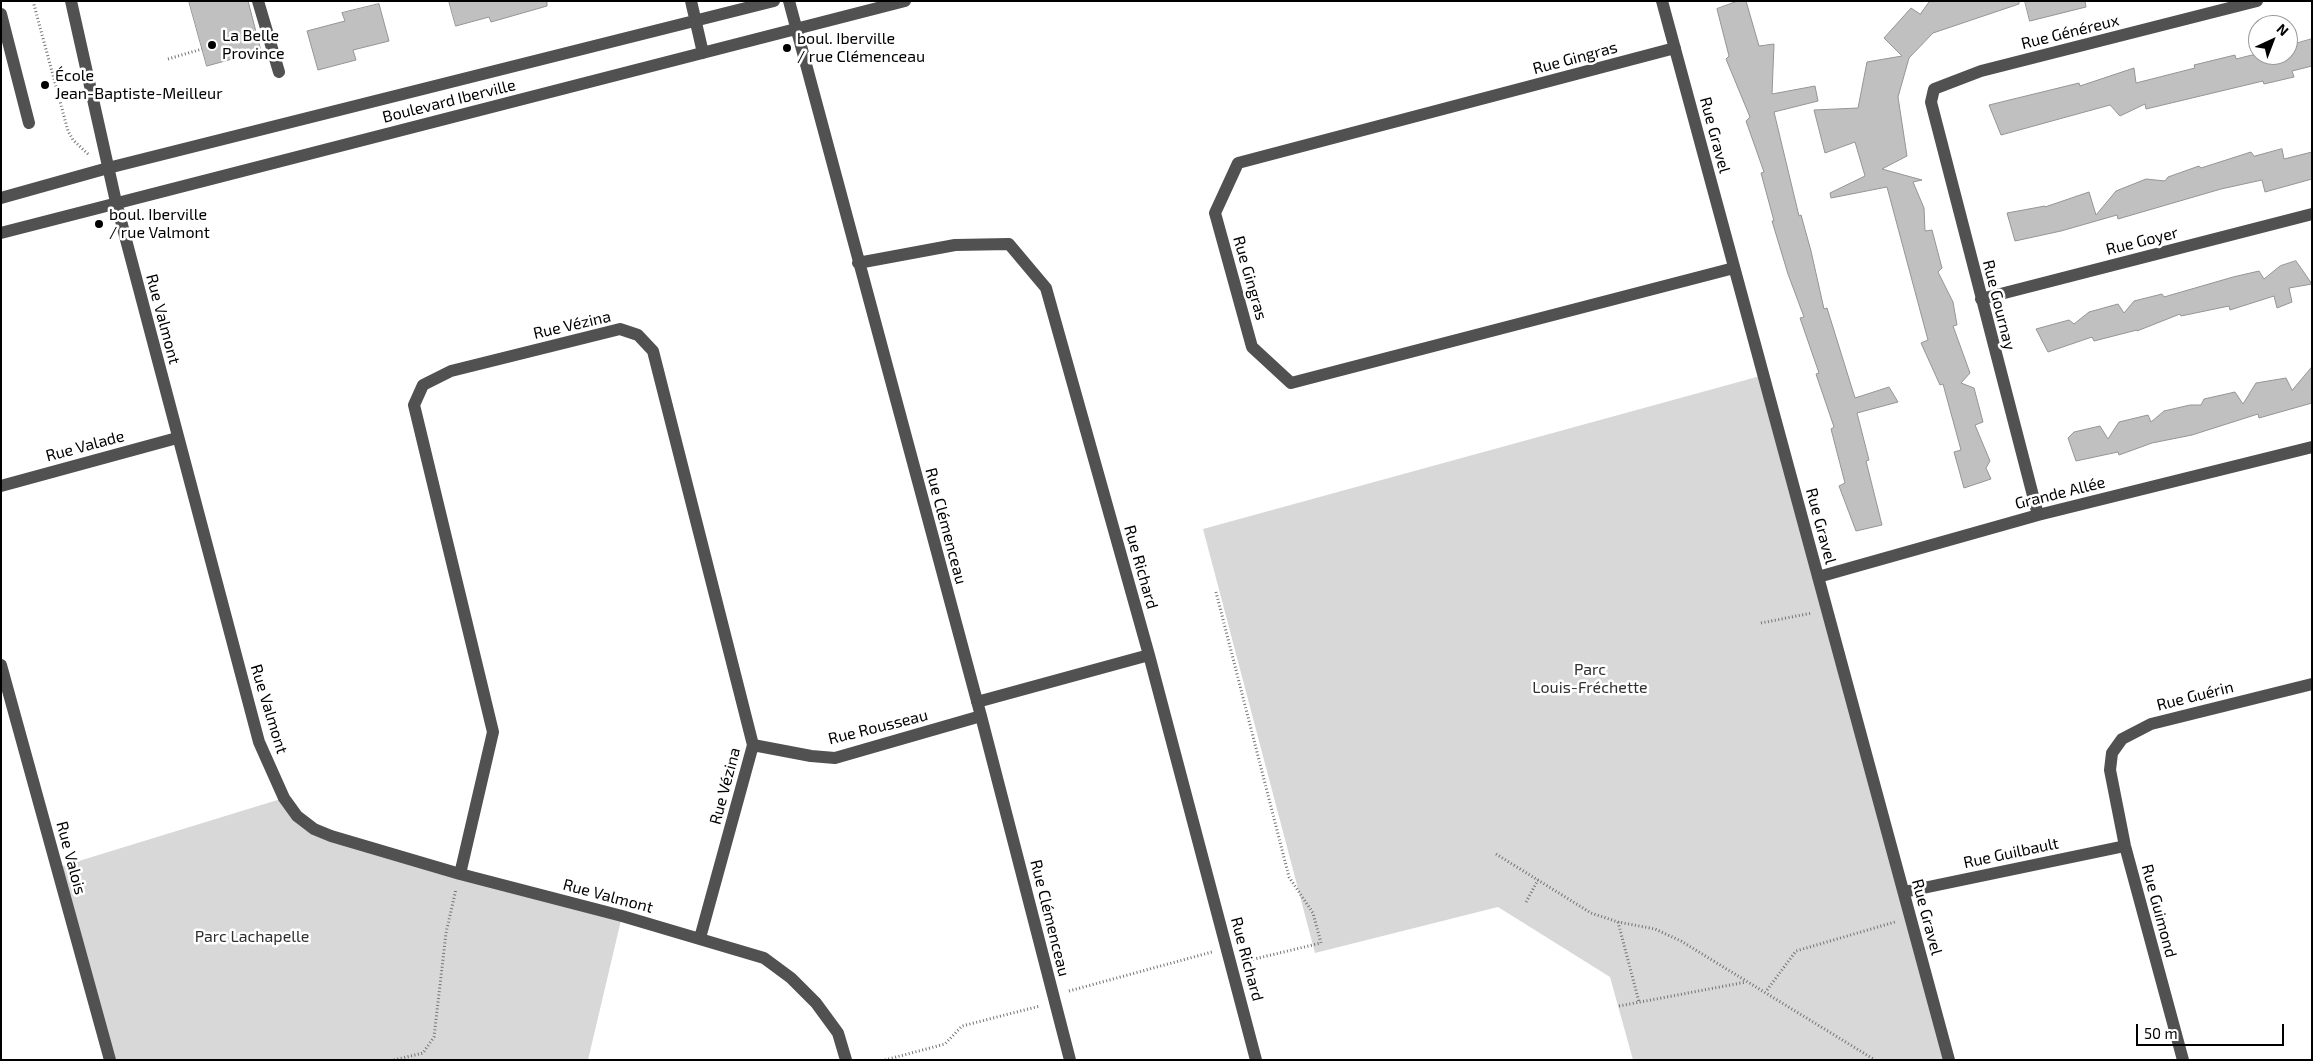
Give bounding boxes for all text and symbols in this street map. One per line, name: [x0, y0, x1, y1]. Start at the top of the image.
street label: Rue Généreux: [2019, 11, 2121, 53]
north arrow: [2248, 15, 2298, 65]
text: N: [2273, 20, 2292, 39]
place label: La Belle Province: [222, 26, 285, 64]
place label: boul. Iberville / rue Clémenceau: [797, 29, 925, 67]
street label: Rue Gingras: [1531, 38, 1619, 78]
marker: La Belle Province: [206, 39, 218, 51]
marker: boul. Iberville / rue Clémenceau: [781, 42, 793, 54]
place label: École Jean-Baptiste-Meilleur: [55, 66, 223, 104]
street label: Boulevard Iberville: [380, 75, 518, 127]
marker: École Jean-Baptiste-Meilleur: [39, 79, 51, 91]
street label: Rue Gravel: [1696, 95, 1734, 175]
place label: boul. Iberville / rue Valmont: [109, 205, 210, 243]
marker: boul. Iberville / rue Valmont: [93, 218, 105, 230]
street label: Rue Goyer: [2104, 223, 2180, 259]
street label: Rue Gingras: [1229, 234, 1271, 322]
street label: Rue Gournay: [1979, 258, 2019, 352]
street label: Rue Valmont: [142, 272, 184, 366]
street label: Rue Vézina: [531, 307, 613, 343]
street label: Rue Valade: [44, 426, 126, 466]
street label: Rue Clémenceau: [921, 466, 971, 586]
street label: Grande Allée: [2013, 472, 2107, 514]
street label: Rue Gravel: [1802, 486, 1840, 566]
street label: Rue Richard: [1120, 523, 1162, 611]
park label: Parc Louis-Fréchette: [1532, 660, 1648, 698]
street label: Rue Valmont: [246, 662, 292, 756]
street label: Rue Guérin: [2155, 677, 2235, 715]
street label: Rue Rousseau: [826, 705, 930, 749]
street label: Rue Vézina: [705, 745, 745, 827]
street label: Rue Valois: [52, 819, 90, 897]
street label: Rue Guilbault: [1962, 834, 2060, 872]
street label: Rue Clémenceau: [1026, 858, 1074, 978]
street label: Rue Guimond: [2137, 862, 2181, 960]
street label: Rue Valmont: [561, 875, 655, 917]
street label: Rue Gravel: [1908, 877, 1946, 957]
street label: Rue Richard: [1227, 915, 1267, 1003]
park label: Parc Lachapelle: [195, 927, 309, 947]
scale bar: [2138, 1014, 2286, 1046]
text: 50 m: [2144, 1024, 2178, 1042]

